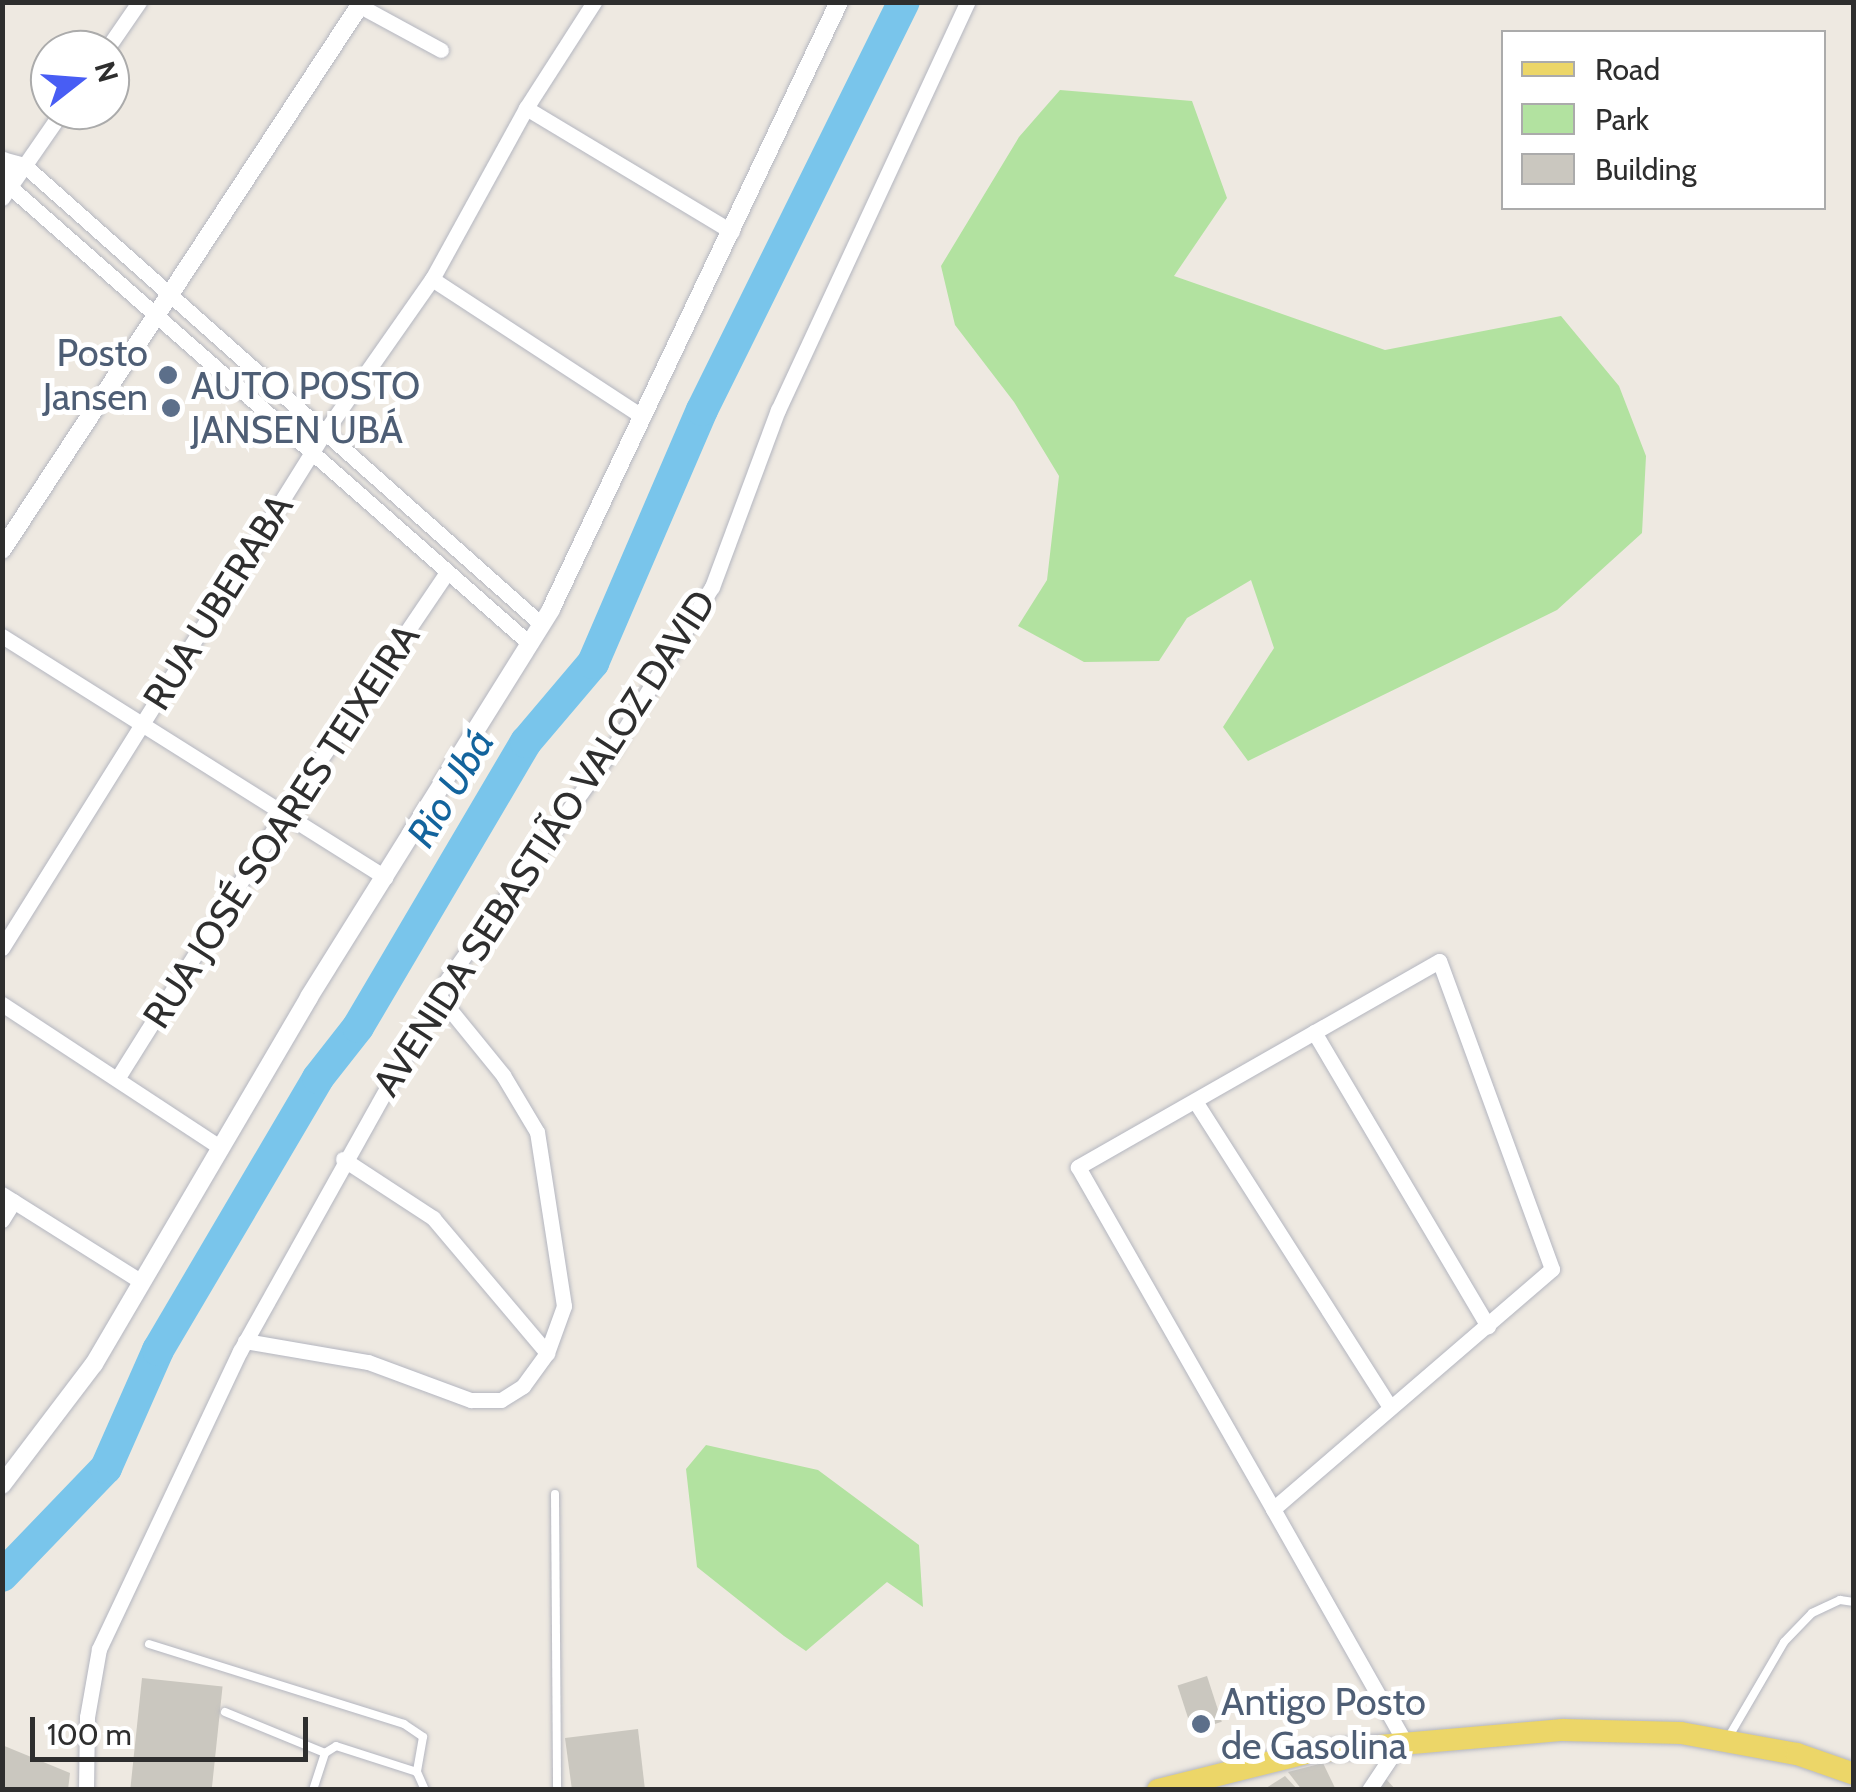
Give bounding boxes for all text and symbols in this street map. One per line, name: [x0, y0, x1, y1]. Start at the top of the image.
north arrow: [30, 30, 130, 130]
legend: [1501, 30, 1826, 210]
text: Road: [1595, 51, 1660, 88]
text: N: [88, 57, 126, 86]
text: Park: [1595, 101, 1649, 138]
text: Building: [1595, 151, 1697, 188]
place label: Posto Jansen: [43, 330, 148, 419]
place label: AUTO POSTO JANSEN UBÁ: [191, 363, 420, 452]
marker: Posto Jansen: [157, 364, 179, 386]
marker: AUTO POSTO JANSEN UBÁ: [160, 397, 182, 419]
street label: RUA UBERABA: [134, 486, 302, 718]
street label: AVENIDA SEBASTIÃO VALOZ DAVID: [363, 582, 725, 1104]
street label: RUA JOSÉ SOARES TEIXEIRA: [133, 616, 429, 1036]
water label: Rio Ubá: [396, 721, 504, 855]
place label: Antigo Posto de Gasolina: [1221, 1679, 1426, 1768]
scale bar: [35, 1697, 312, 1759]
marker: Antigo Posto de Gasolina: [1190, 1713, 1212, 1735]
text: 100 m: [47, 1716, 132, 1753]

